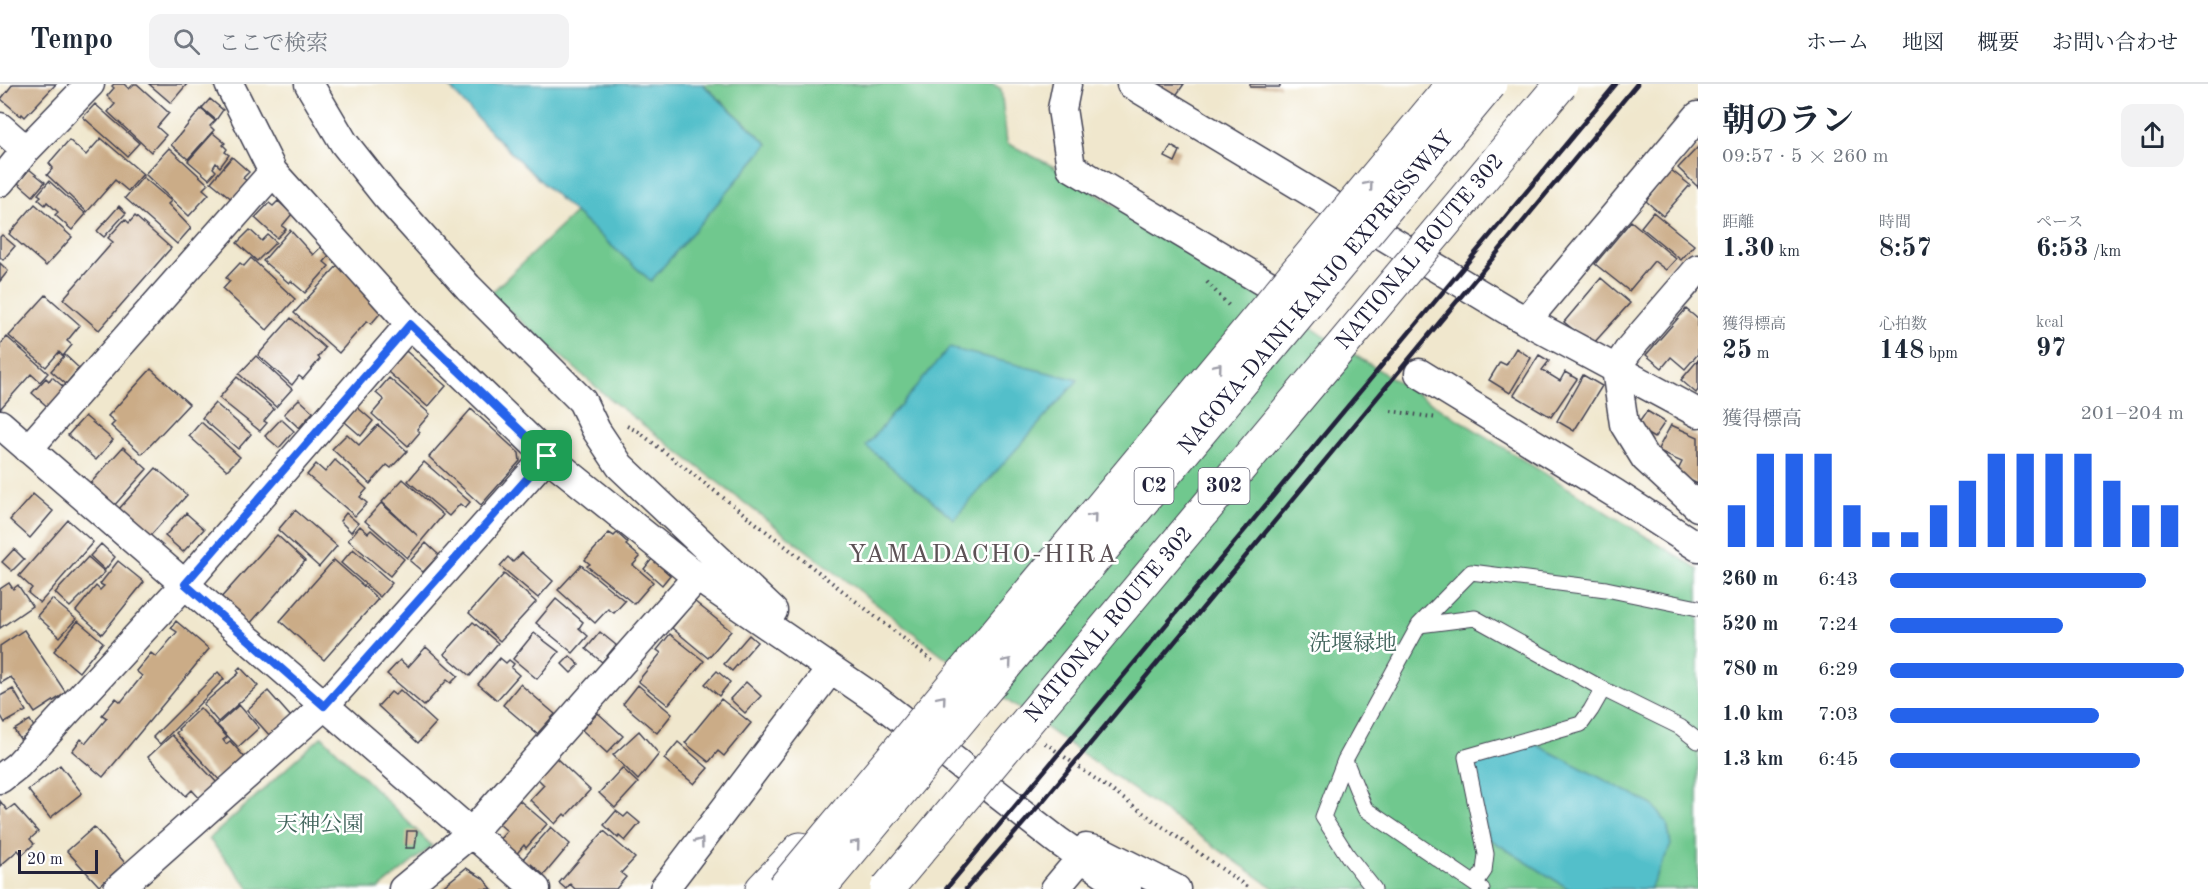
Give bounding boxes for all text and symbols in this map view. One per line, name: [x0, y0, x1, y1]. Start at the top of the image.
search box: [149, 14, 569, 68]
icon: search: [170, 25, 203, 58]
text: Tempo: [30, 27, 113, 55]
text: ここで検索: [218, 33, 328, 55]
text: ホーム: [1806, 33, 1869, 54]
text: 地図: [1902, 33, 1944, 54]
text: 概要: [1977, 33, 2019, 54]
text: お問い合わせ: [2052, 33, 2178, 54]
button: share: [2121, 104, 2184, 167]
text: 朝のラン: [1722, 106, 1854, 139]
street label: NAGOYA-DAINI-KANJO EXPRESSWAY: [1174, 127, 1458, 459]
text: 09:57 · 5 × 260 m: [1722, 147, 1889, 167]
street label: NATIONAL ROUTE 302: [1332, 150, 1508, 354]
one-way arrow: [1362, 181, 1373, 192]
text: 距離: [1722, 215, 1754, 231]
text: 時間: [1879, 215, 1911, 231]
text: ペース: [2036, 215, 2083, 231]
text: 1.30: [1722, 236, 1775, 262]
text: 8:57: [1879, 236, 1932, 262]
text: 6:53: [2036, 236, 2089, 262]
text: km: [1775, 244, 1800, 260]
text: /km: [2089, 244, 2121, 260]
text: kcal: [2036, 315, 2064, 331]
text: 獲得標高: [1722, 317, 1786, 333]
text: 心拍数: [1879, 317, 1927, 333]
text: 97: [2036, 336, 2066, 362]
text: 25: [1722, 338, 1752, 364]
text: 148: [1879, 338, 1924, 364]
text: m: [1752, 346, 1769, 362]
text: bpm: [1924, 346, 1958, 362]
one-way arrow: [1211, 363, 1222, 374]
text: 201–204 m: [2081, 404, 2184, 424]
text: 獲得標高: [1722, 410, 1802, 430]
pin: [521, 430, 572, 481]
icon: arrive: [530, 439, 563, 472]
road number: C2: [1134, 468, 1174, 504]
road number: 302: [1198, 468, 1250, 504]
one-way arrow: [1086, 513, 1097, 524]
street label: NATIONAL ROUTE 302: [1021, 523, 1197, 727]
district label: YAMADACHO-HIRA: [848, 542, 1118, 568]
text: 260 m: [1722, 570, 1778, 590]
text: 6:43: [1818, 570, 1858, 590]
text: 520 m: [1722, 615, 1778, 635]
text: 7:24: [1818, 615, 1858, 635]
park label: 洗堰緑地: [1309, 631, 1397, 655]
one-way arrow: [1001, 658, 1012, 669]
text: 780 m: [1722, 660, 1778, 680]
text: 6:29: [1818, 660, 1858, 680]
one-way arrow: [934, 695, 945, 706]
text: 1.0 km: [1722, 705, 1784, 725]
text: 7:03: [1818, 705, 1858, 725]
text: 1.3 km: [1722, 750, 1784, 770]
text: 6:45: [1818, 750, 1858, 770]
park label: 天神公園: [276, 812, 364, 836]
one-way arrow: [692, 838, 703, 849]
one-way arrow: [849, 840, 860, 851]
scale bar: [18, 847, 98, 874]
text: 20 m: [27, 852, 63, 868]

